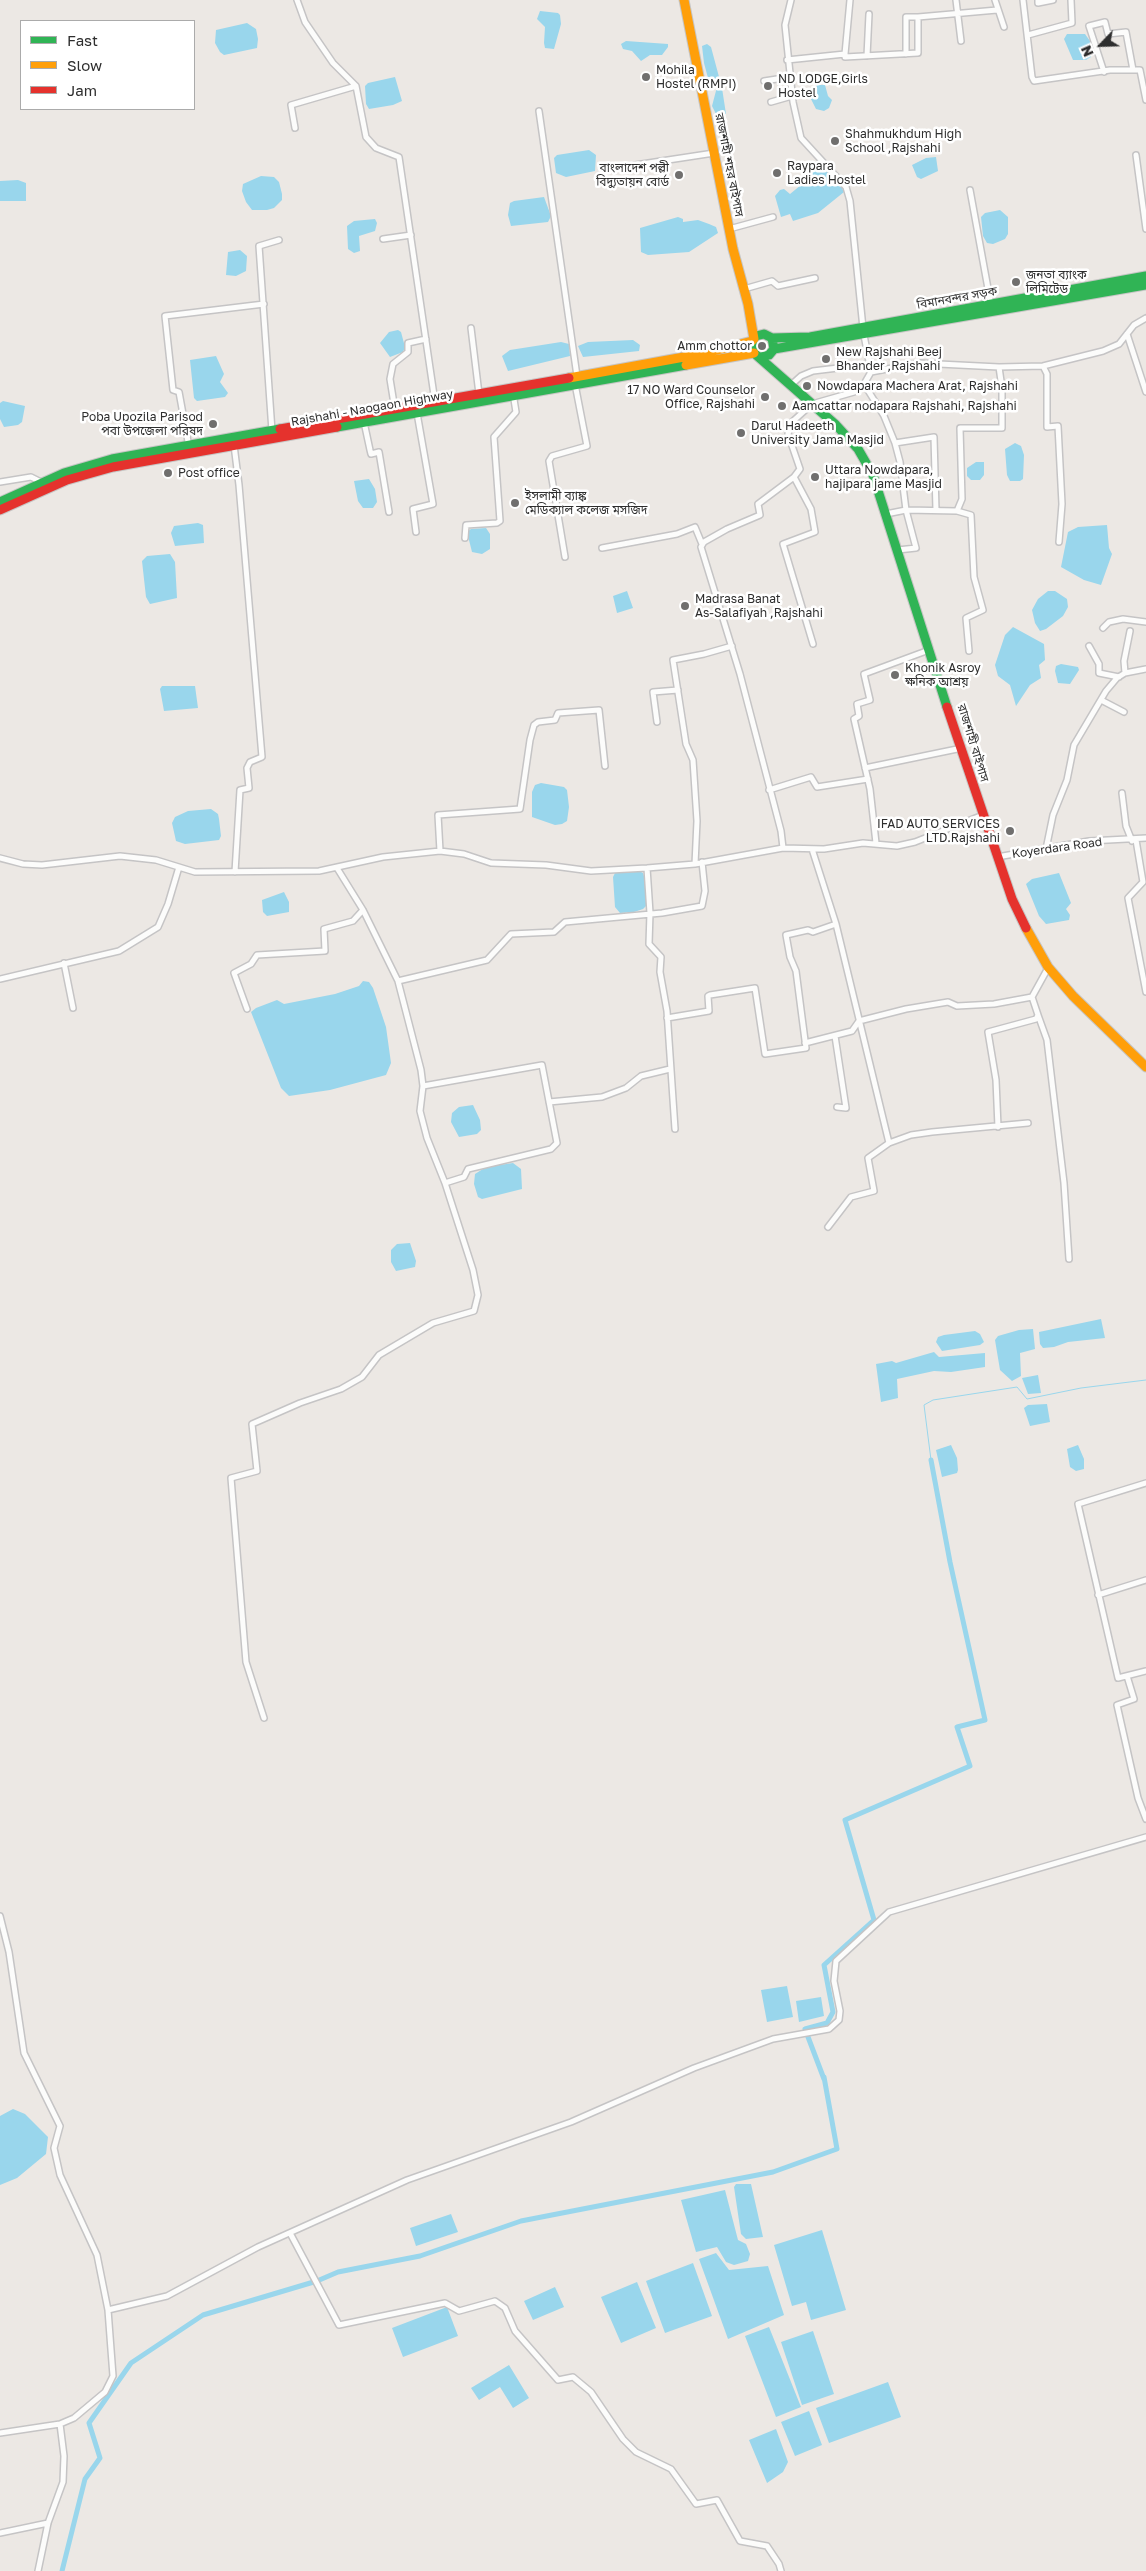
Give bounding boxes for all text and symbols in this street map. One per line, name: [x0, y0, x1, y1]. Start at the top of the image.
legend: [20, 20, 195, 110]
north arrow: [1076, 20, 1126, 70]
text: Fast: [67, 31, 98, 49]
text: N: [1077, 43, 1097, 60]
text: Slow: [67, 56, 102, 74]
place label: Mohila Hostel (RMPI): [656, 63, 737, 91]
marker: Mohila Hostel (RMPI): [640, 71, 652, 83]
place label: ND LODGE,Girls Hostel: [778, 72, 868, 100]
marker: ND LODGE,Girls Hostel: [762, 80, 774, 92]
text: Jam: [67, 81, 97, 99]
street label: রাজশাহী শহর বাইপাস: [712, 112, 746, 218]
place label: Shahmukhdum High School ,Rajshahi: [845, 127, 962, 155]
marker: Shahmukhdum High School ,Rajshahi: [829, 135, 841, 147]
place label: Raypara Ladies Hostel: [787, 159, 866, 187]
place label: বাংলাদেশ পল্লী বিদ্যুতায়ন বোর্ড: [596, 161, 669, 189]
marker: Raypara Ladies Hostel: [771, 167, 783, 179]
marker: বাংলাদেশ পল্লী বিদ্যুতায়ন বোর্ড: [673, 169, 685, 181]
place label: জনতা ব্যাংক লিমিটেড: [1026, 268, 1087, 296]
marker: জনতা ব্যাংক লিমিটেড: [1010, 276, 1022, 288]
street label: বিমানবন্দর সড়ক: [916, 284, 998, 312]
place label: Amm chottor: [677, 339, 752, 353]
marker: Amm chottor: [756, 340, 768, 352]
place label: New Rajshahi Beej Bhander ,Rajshahi: [836, 345, 942, 373]
marker: New Rajshahi Beej Bhander ,Rajshahi: [820, 353, 832, 365]
place label: Nowdapara Machera Arat, Rajshahi: [817, 379, 1018, 393]
marker: Nowdapara Machera Arat, Rajshahi: [801, 380, 813, 392]
place label: 17 NO Ward Counselor Office, Rajshahi: [627, 383, 755, 411]
street label: Rajshahi - Naogaon Highway: [290, 387, 454, 429]
marker: 17 NO Ward Counselor Office, Rajshahi: [759, 391, 771, 403]
place label: Aamcattar nodapara Rajshahi, Rajshahi: [792, 399, 1017, 413]
marker: Aamcattar nodapara Rajshahi, Rajshahi: [776, 400, 788, 412]
place label: Poba Upozila Parisod পবা উপজেলা পরিষদ: [81, 410, 203, 438]
marker: Poba Upozila Parisod পবা উপজেলা পরিষদ: [207, 418, 219, 430]
place label: Darul Hadeeth University Jama Masjid: [751, 419, 884, 447]
marker: Darul Hadeeth University Jama Masjid: [735, 427, 747, 439]
place label: Uttara Nowdapara, hajipara jame Masjid: [825, 463, 942, 491]
place label: Post office: [178, 466, 240, 480]
marker: Post office: [162, 467, 174, 479]
marker: Uttara Nowdapara, hajipara jame Masjid: [809, 471, 821, 483]
place label: ইসলামী ব্যাঙ্ক মেডিক্যাল কলেজ মসজিদ: [525, 489, 647, 517]
marker: ইসলামী ব্যাঙ্ক মেডিক্যাল কলেজ মসজিদ: [509, 497, 521, 509]
place label: Madrasa Banat As-Salafiyah ,Rajshahi: [695, 592, 823, 620]
marker: Madrasa Banat As-Salafiyah ,Rajshahi: [679, 600, 691, 612]
place label: Khonik Asroy ক্ষনিক আশ্রয়: [905, 661, 981, 689]
marker: Khonik Asroy ক্ষনিক আশ্রয়: [889, 669, 901, 681]
street label: রাজশাহী বাইপাস: [954, 702, 992, 784]
place label: IFAD AUTO SERVICES LTD.Rajshahi: [877, 817, 1000, 845]
marker: IFAD AUTO SERVICES LTD.Rajshahi: [1004, 825, 1016, 837]
street label: Koyerdara Road: [1011, 835, 1103, 861]

